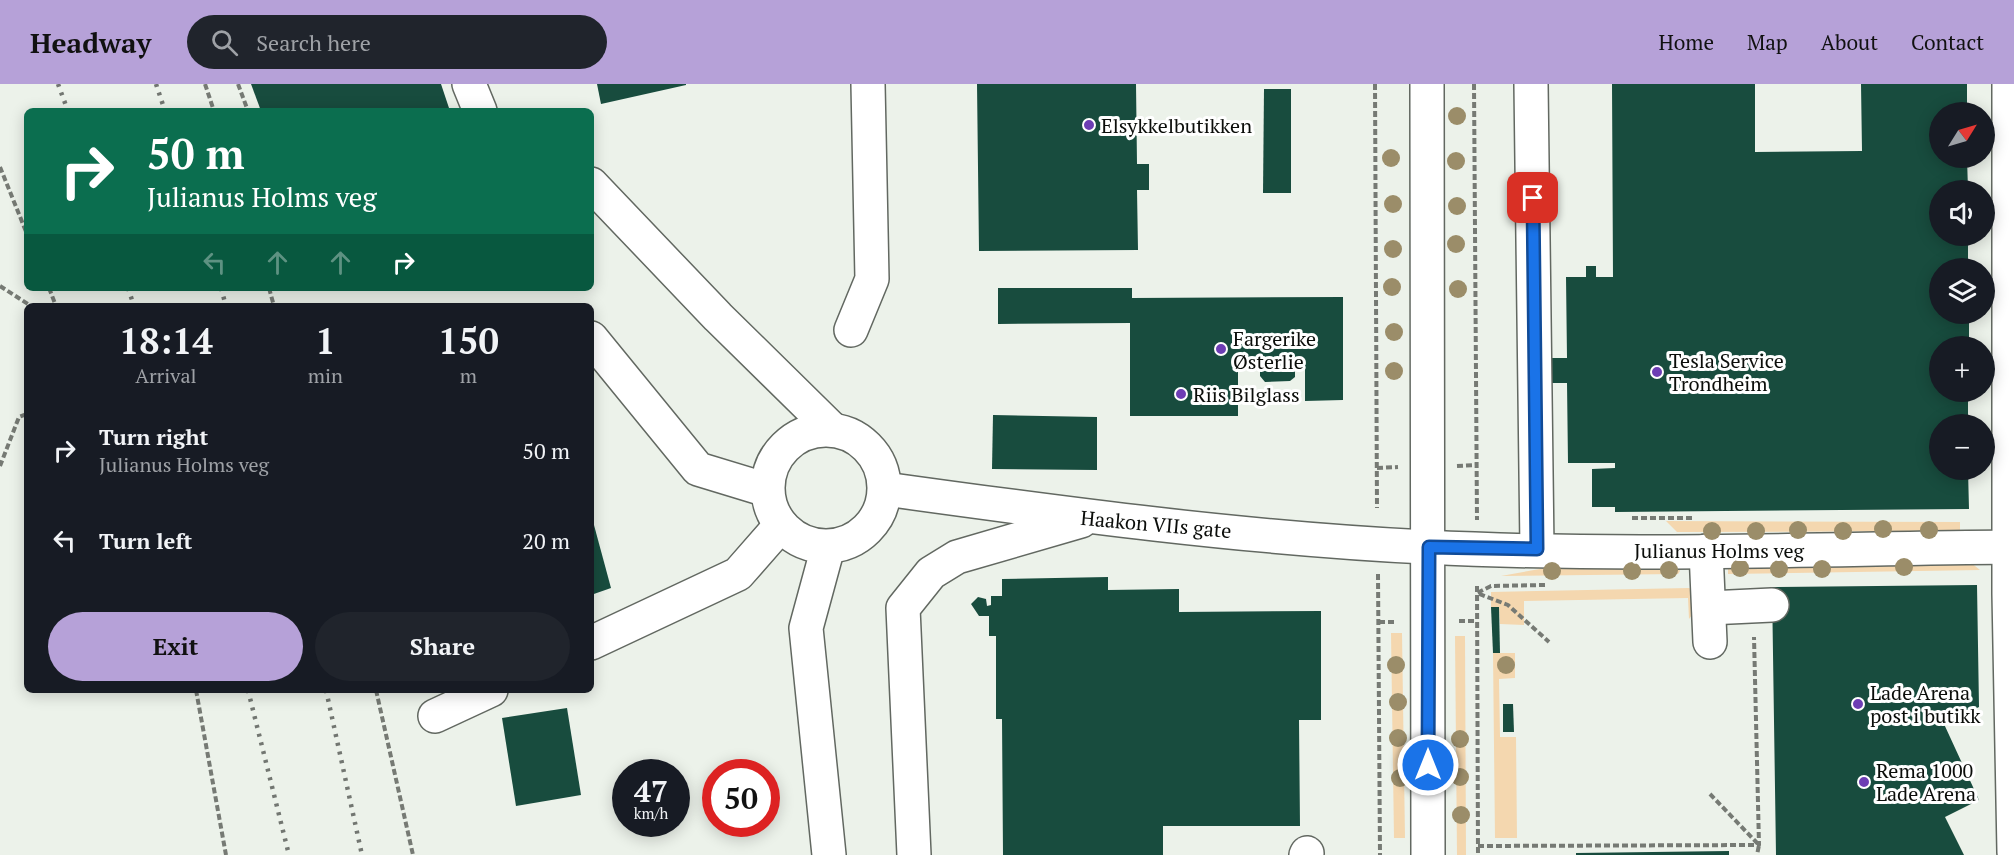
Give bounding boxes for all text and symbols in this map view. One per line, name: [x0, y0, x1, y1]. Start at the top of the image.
search box: [187, 15, 607, 69]
text: Headway: [30, 24, 151, 61]
icon: search: [208, 26, 241, 59]
text: Search here: [256, 28, 371, 57]
text: Home: [1658, 28, 1714, 56]
text: Map: [1747, 28, 1788, 56]
text: About: [1821, 28, 1878, 56]
text: Contact: [1911, 28, 1984, 56]
north arrow: [1929, 102, 1995, 168]
map controls: [1929, 102, 1995, 480]
place label: Elsykkelbutikken: [1101, 112, 1252, 139]
marker: Elsykkelbutikken: [1082, 118, 1096, 132]
text: 50 m: [147, 125, 245, 181]
icon: right: [48, 132, 126, 210]
pin: [1507, 172, 1558, 223]
text: Julianus Holms veg: [147, 179, 377, 215]
button: sound: [1929, 180, 1995, 246]
icon: arrive: [1516, 181, 1549, 214]
icon: left: [198, 246, 231, 279]
icon: ahead: [261, 246, 294, 279]
icon: ahead: [324, 246, 357, 279]
icon: right: [387, 246, 420, 279]
button: layers: [1929, 258, 1995, 324]
text: 18:14: [119, 317, 213, 364]
text: 1: [315, 317, 336, 364]
text: 150: [438, 317, 499, 364]
place label: Fargerike Østerlie: [1233, 325, 1316, 375]
button: +: [1929, 336, 1995, 402]
marker: Fargerike Østerlie: [1214, 342, 1228, 356]
place label: Tesla Service Trondheim: [1669, 347, 1784, 397]
text: Arrival: [135, 362, 197, 389]
text: min: [308, 362, 343, 389]
text: m: [460, 362, 477, 389]
marker: Tesla Service Trondheim: [1650, 365, 1664, 379]
place label: Riis Bilglass: [1193, 381, 1300, 408]
marker: Riis Bilglass: [1174, 387, 1188, 401]
button: −: [1929, 414, 1995, 480]
text: Turn right: [99, 422, 208, 451]
icon: right: [48, 434, 81, 467]
text: 50 m: [522, 436, 570, 465]
text: Julianus Holms veg: [99, 451, 269, 478]
street label: Haakon VIIs gate: [1079, 504, 1233, 544]
icon: left: [48, 524, 81, 557]
text: Turn left: [99, 526, 192, 555]
text: 20 m: [522, 526, 570, 555]
street label: Julianus Holms veg: [1634, 537, 1805, 564]
button: Exit: [48, 612, 303, 681]
button: Share: [315, 612, 570, 681]
place label: Lade Arena post i butikk: [1870, 679, 1981, 729]
marker: Lade Arena post i butikk: [1851, 697, 1865, 711]
position arrow: [1396, 733, 1460, 797]
place label: Rema 1000 Lade Arena: [1876, 757, 1976, 807]
speed limit sign: 50: [702, 759, 780, 837]
text: 47: [634, 771, 668, 811]
marker: Rema 1000 Lade Arena: [1857, 775, 1871, 789]
text: km/h: [634, 803, 668, 823]

